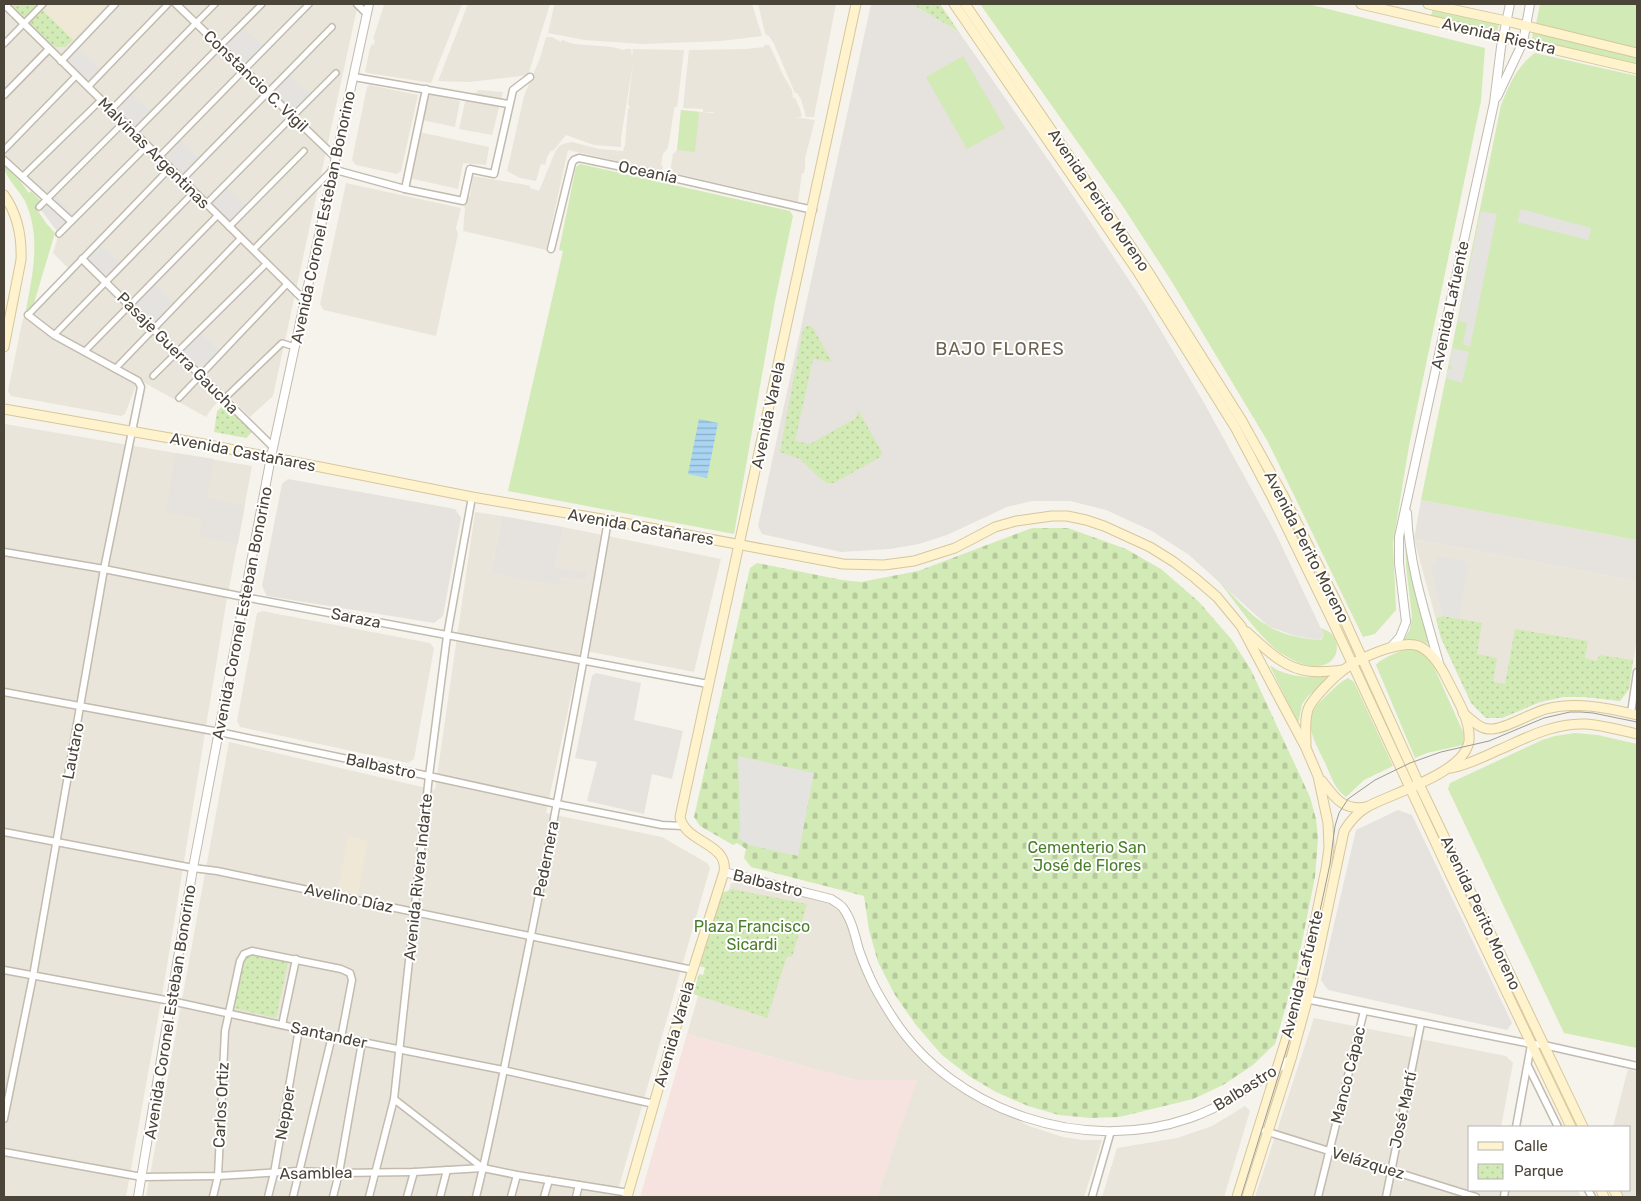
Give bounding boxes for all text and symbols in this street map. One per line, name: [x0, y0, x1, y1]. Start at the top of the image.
street label: Avenida Riestra: [1440, 14, 1558, 58]
street label: Constancio C. Vigil: [200, 26, 312, 136]
street label: Avenida Coronel Esteban Bonorino: [287, 89, 359, 345]
street label: Malvinas Argentinas: [94, 93, 214, 213]
street label: Avenida Perito Moreno: [1044, 125, 1154, 275]
street label: Oceanía: [617, 156, 679, 188]
street label: Avenida Lafuente: [1427, 239, 1473, 371]
street label: Pasaje Guerra Gaucha: [113, 288, 243, 418]
district label: BAJO FLORES: [935, 338, 1065, 360]
street label: Avenida Varela: [747, 360, 789, 470]
street label: Avenida Castañares: [169, 429, 317, 475]
street label: Avenida Perito Moreno: [1260, 468, 1354, 626]
street label: Avenida Coronel Esteban Bonorino: [208, 485, 276, 741]
street label: Avenida Castañares: [567, 505, 715, 549]
street label: Saraza: [329, 604, 383, 632]
street label: Lautaro: [58, 721, 88, 781]
street label: Balbastro: [344, 749, 418, 783]
street label: Avenida Rivera Indarte: [400, 792, 436, 961]
street label: Pedernera: [529, 819, 563, 899]
street label: Avenida Perito Moreno: [1437, 833, 1525, 993]
park label: Cementerio San José de Flores: [1027, 838, 1147, 875]
street label: Balbastro: [731, 865, 805, 901]
street label: Avelino Díaz: [303, 879, 395, 917]
street label: Avenida Coronel Esteban Bonorino: [140, 883, 200, 1141]
street label: Avenida Lafuente: [1277, 908, 1327, 1040]
park label: Plaza Francisco Sicardi: [694, 917, 810, 954]
street label: Avenida Varela: [650, 979, 698, 1089]
street label: Santander: [289, 1018, 369, 1052]
street label: Manco Cápac: [1327, 1024, 1369, 1126]
street label: Balbastro: [1210, 1061, 1280, 1115]
street label: Carlos Ortiz: [209, 1062, 233, 1148]
street label: José Martí: [1386, 1069, 1421, 1150]
street label: Nepper: [271, 1085, 299, 1141]
legend: [1468, 1126, 1631, 1191]
text: Calle: [1514, 1137, 1548, 1155]
street label: Velázquez: [1329, 1143, 1407, 1183]
text: Parque: [1514, 1162, 1564, 1180]
street label: Asamblea: [279, 1163, 353, 1183]

